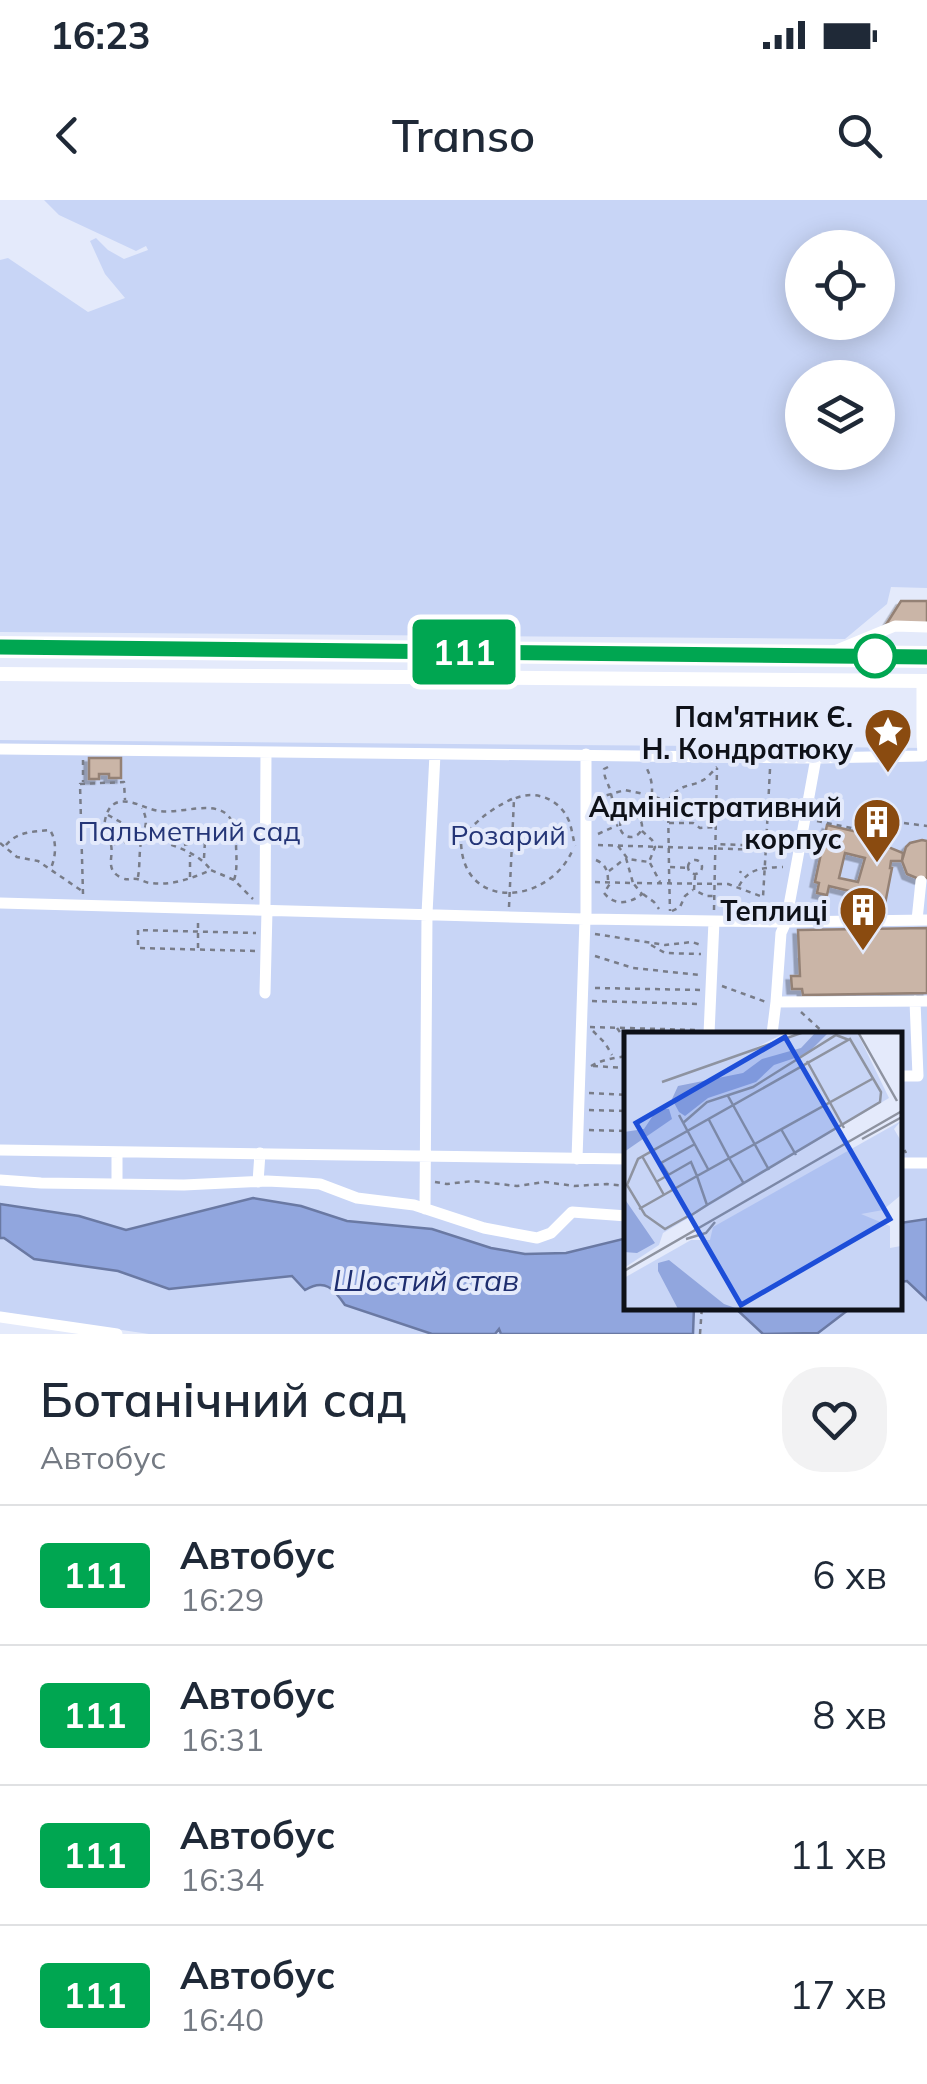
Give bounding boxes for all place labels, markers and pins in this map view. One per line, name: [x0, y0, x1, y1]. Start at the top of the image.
unlabelled marker: [854, 635, 896, 677]
place label: Пам'ятник Є. Н. Кондратюку: [642, 699, 853, 766]
place icon: Пам'ятник Є. Н. Кондратюку: [862, 706, 914, 774]
place label: Адміністративний корпус: [589, 789, 842, 856]
building icon: Адміністративний корпус: [851, 796, 903, 864]
building icon: Теплиці: [837, 884, 889, 952]
place label: Теплиці: [720, 893, 828, 928]

